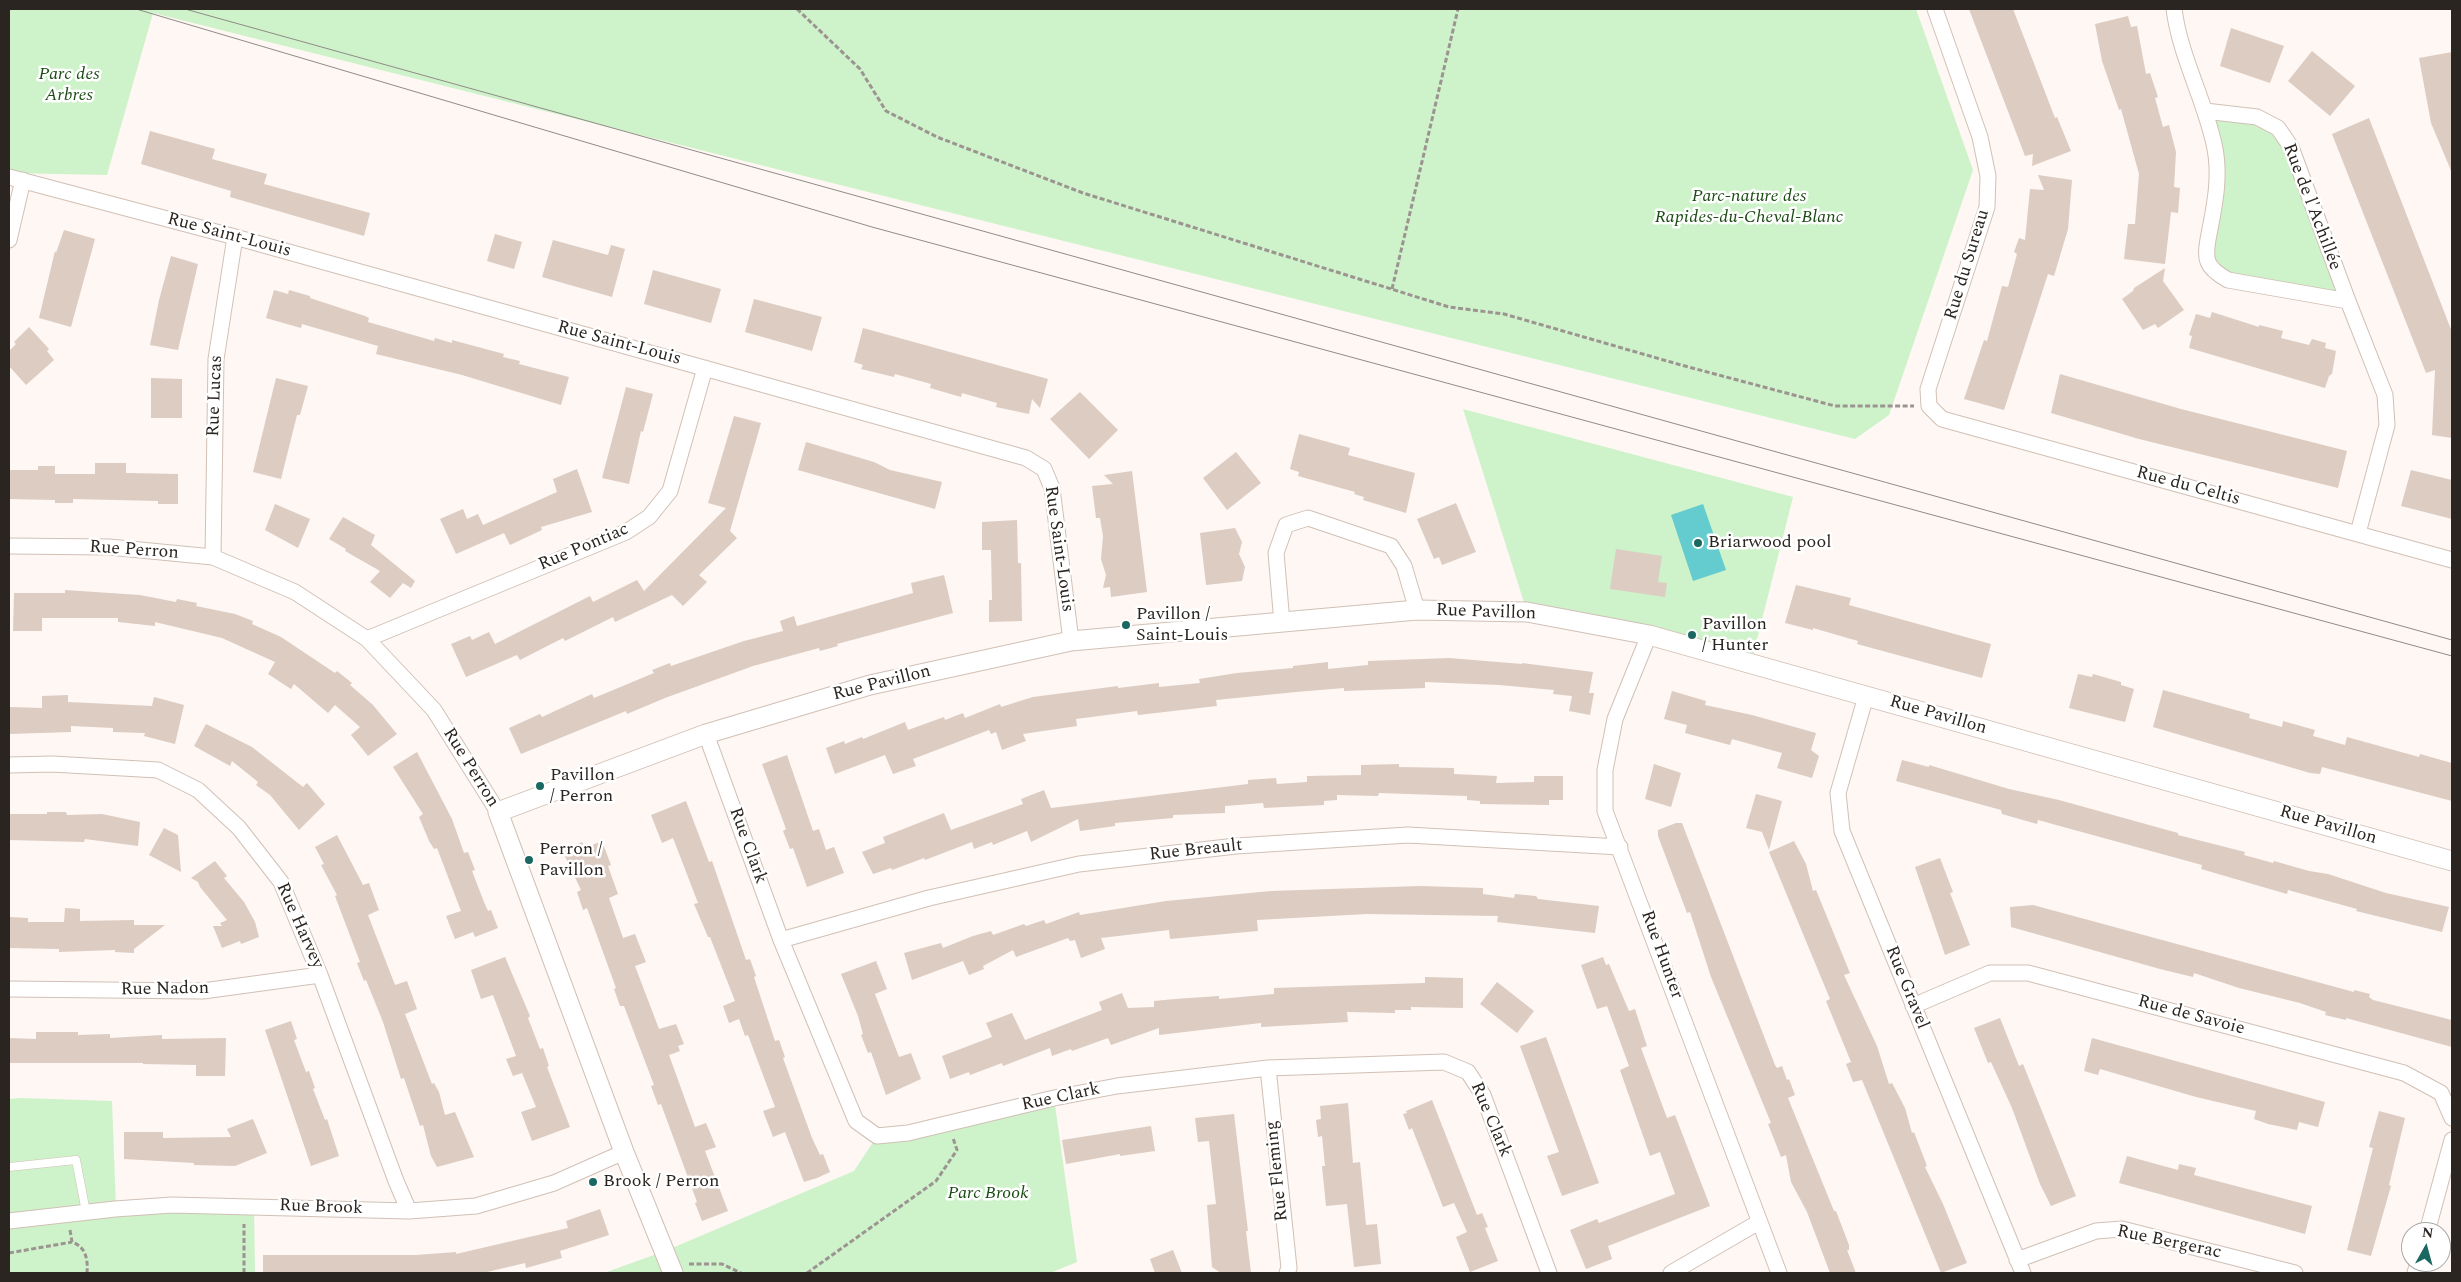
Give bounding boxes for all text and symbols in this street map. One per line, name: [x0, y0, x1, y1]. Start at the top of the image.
park label: Parc des Arbres: [38, 64, 100, 106]
street label: Rue de l'Achillée: [2277, 141, 2345, 273]
park label: Parc-nature des Rapides-du-Cheval-Blanc: [1655, 186, 1843, 228]
street label: Rue du Sureau: [1941, 207, 1995, 323]
street label: Rue Saint-Louis: [165, 209, 293, 263]
street label: Rue Saint-Louis: [555, 317, 683, 371]
street label: Rue Lucas: [204, 355, 228, 437]
street label: Rue du Celtis: [2134, 463, 2242, 511]
street label: Rue Saint-Louis: [1038, 484, 1078, 614]
street label: Rue Pontiac: [536, 519, 632, 577]
place label: Briarwood pool: [1708, 532, 1831, 554]
street label: Rue Perron: [89, 537, 179, 565]
marker: Briarwood pool: [1692, 537, 1704, 549]
street label: Rue Pavillon: [1436, 600, 1536, 626]
place label: Pavillon / Saint-Louis: [1136, 604, 1228, 646]
place label: Pavillon / Hunter: [1702, 614, 1768, 656]
marker: Pavillon / Saint-Louis: [1120, 619, 1132, 631]
marker: Pavillon / Hunter: [1686, 629, 1698, 641]
street label: Rue Pavillon: [831, 661, 933, 707]
street label: Rue Pavillon: [1887, 692, 1989, 740]
street label: Rue Perron: [437, 724, 503, 812]
place label: Pavillon / Perron: [550, 765, 615, 808]
marker: Pavillon / Perron: [534, 780, 546, 792]
street label: Rue Pavillon: [2277, 802, 2379, 850]
street label: Rue Clark: [723, 805, 771, 887]
street label: Rue Breault: [1148, 835, 1244, 867]
place label: Perron / Pavillon: [539, 839, 604, 882]
marker: Perron / Pavillon: [523, 854, 535, 866]
street label: Rue Harvey: [270, 880, 328, 972]
street label: Rue Hunter: [1635, 908, 1687, 1002]
street label: Rue Gravel: [1880, 943, 1932, 1033]
street label: Rue Nadon: [121, 978, 209, 1002]
street label: Rue de Savoie: [2135, 991, 2247, 1041]
street label: Rue Clark: [1020, 1079, 1102, 1117]
street label: Rue Clark: [1465, 1079, 1515, 1161]
street label: Rue Fleming: [1262, 1120, 1294, 1222]
place label: Brook / Perron: [603, 1171, 719, 1193]
marker: Brook / Perron: [587, 1176, 599, 1188]
park label: Parc Brook: [947, 1183, 1029, 1205]
street label: Rue Brook: [279, 1196, 363, 1220]
street label: Rue Bergerac: [2115, 1221, 2223, 1265]
text: N: [2421, 1221, 2435, 1244]
north arrow: [2401, 1222, 2451, 1272]

